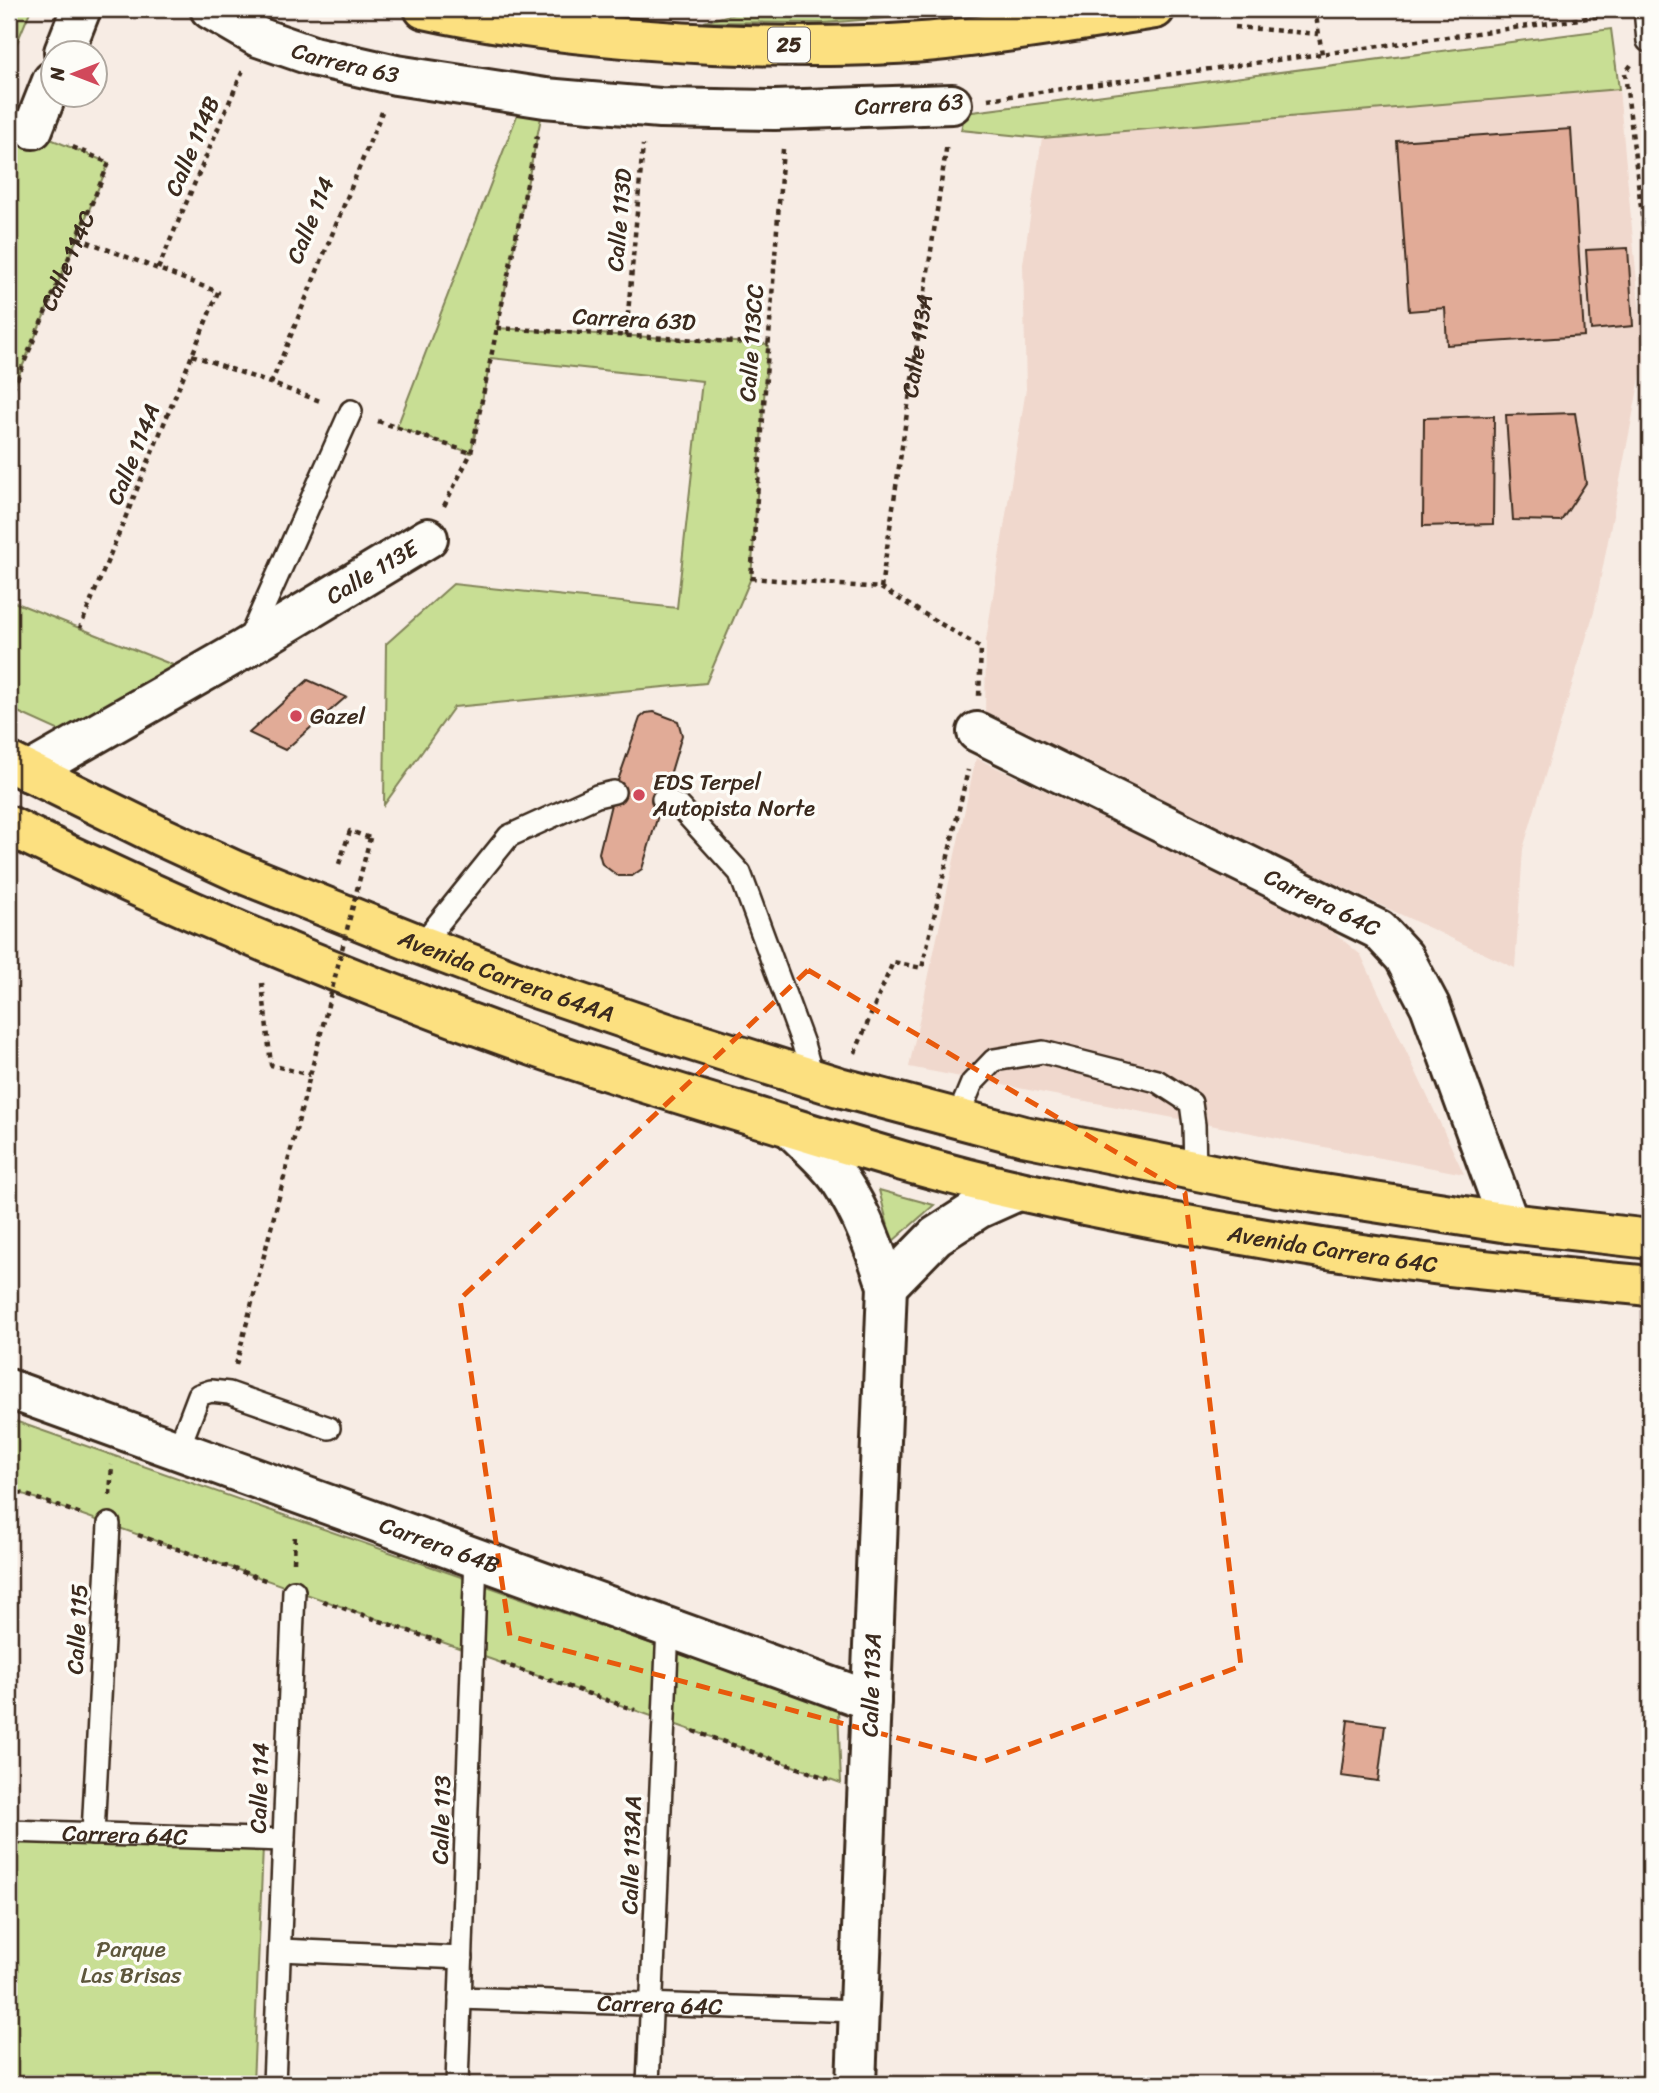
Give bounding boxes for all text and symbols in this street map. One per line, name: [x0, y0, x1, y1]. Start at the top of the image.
road number: 25: [768, 28, 810, 62]
street label: Carrera 63: [286, 30, 403, 96]
north arrow: [38, 38, 108, 108]
text: N: [41, 67, 74, 82]
street label: Carrera 63: [853, 81, 965, 128]
street label: Calle 114B: [153, 90, 232, 203]
street label: Calle 113D: [595, 167, 644, 273]
street label: Calle 114: [274, 170, 347, 270]
street label: Calle 114C: [28, 204, 108, 318]
street label: Calle 113CC: [727, 283, 776, 403]
street label: Calle 113A: [890, 291, 945, 400]
street label: Carrera 63D: [571, 296, 697, 343]
street label: Calle 114A: [95, 397, 172, 511]
street label: Calle 113E: [318, 528, 427, 616]
place label: Gazel: [310, 696, 366, 737]
marker: Gazel: [288, 708, 304, 724]
place label: EDS Terpel Autopista Norte: [652, 762, 815, 829]
marker: EDS Terpel Autopista Norte: [631, 787, 647, 803]
street label: Carrera 64C: [1257, 856, 1388, 949]
street label: Avenida Carrera 64AA: [391, 918, 620, 1035]
street label: Avenida Carrera 64C: [1224, 1213, 1440, 1285]
street label: Carrera 64B: [373, 1505, 505, 1586]
street label: Calle 115: [55, 1583, 100, 1675]
street label: Calle 113A: [849, 1632, 894, 1738]
street label: Calle 114: [237, 1742, 282, 1834]
street label: Calle 113: [419, 1774, 464, 1865]
street label: Calle 113AA: [609, 1795, 654, 1915]
street label: Carrera 64C: [62, 1813, 189, 1858]
park label: Parque Las Brisas: [81, 1929, 182, 1996]
street label: Carrera 64C: [597, 1982, 724, 2028]

